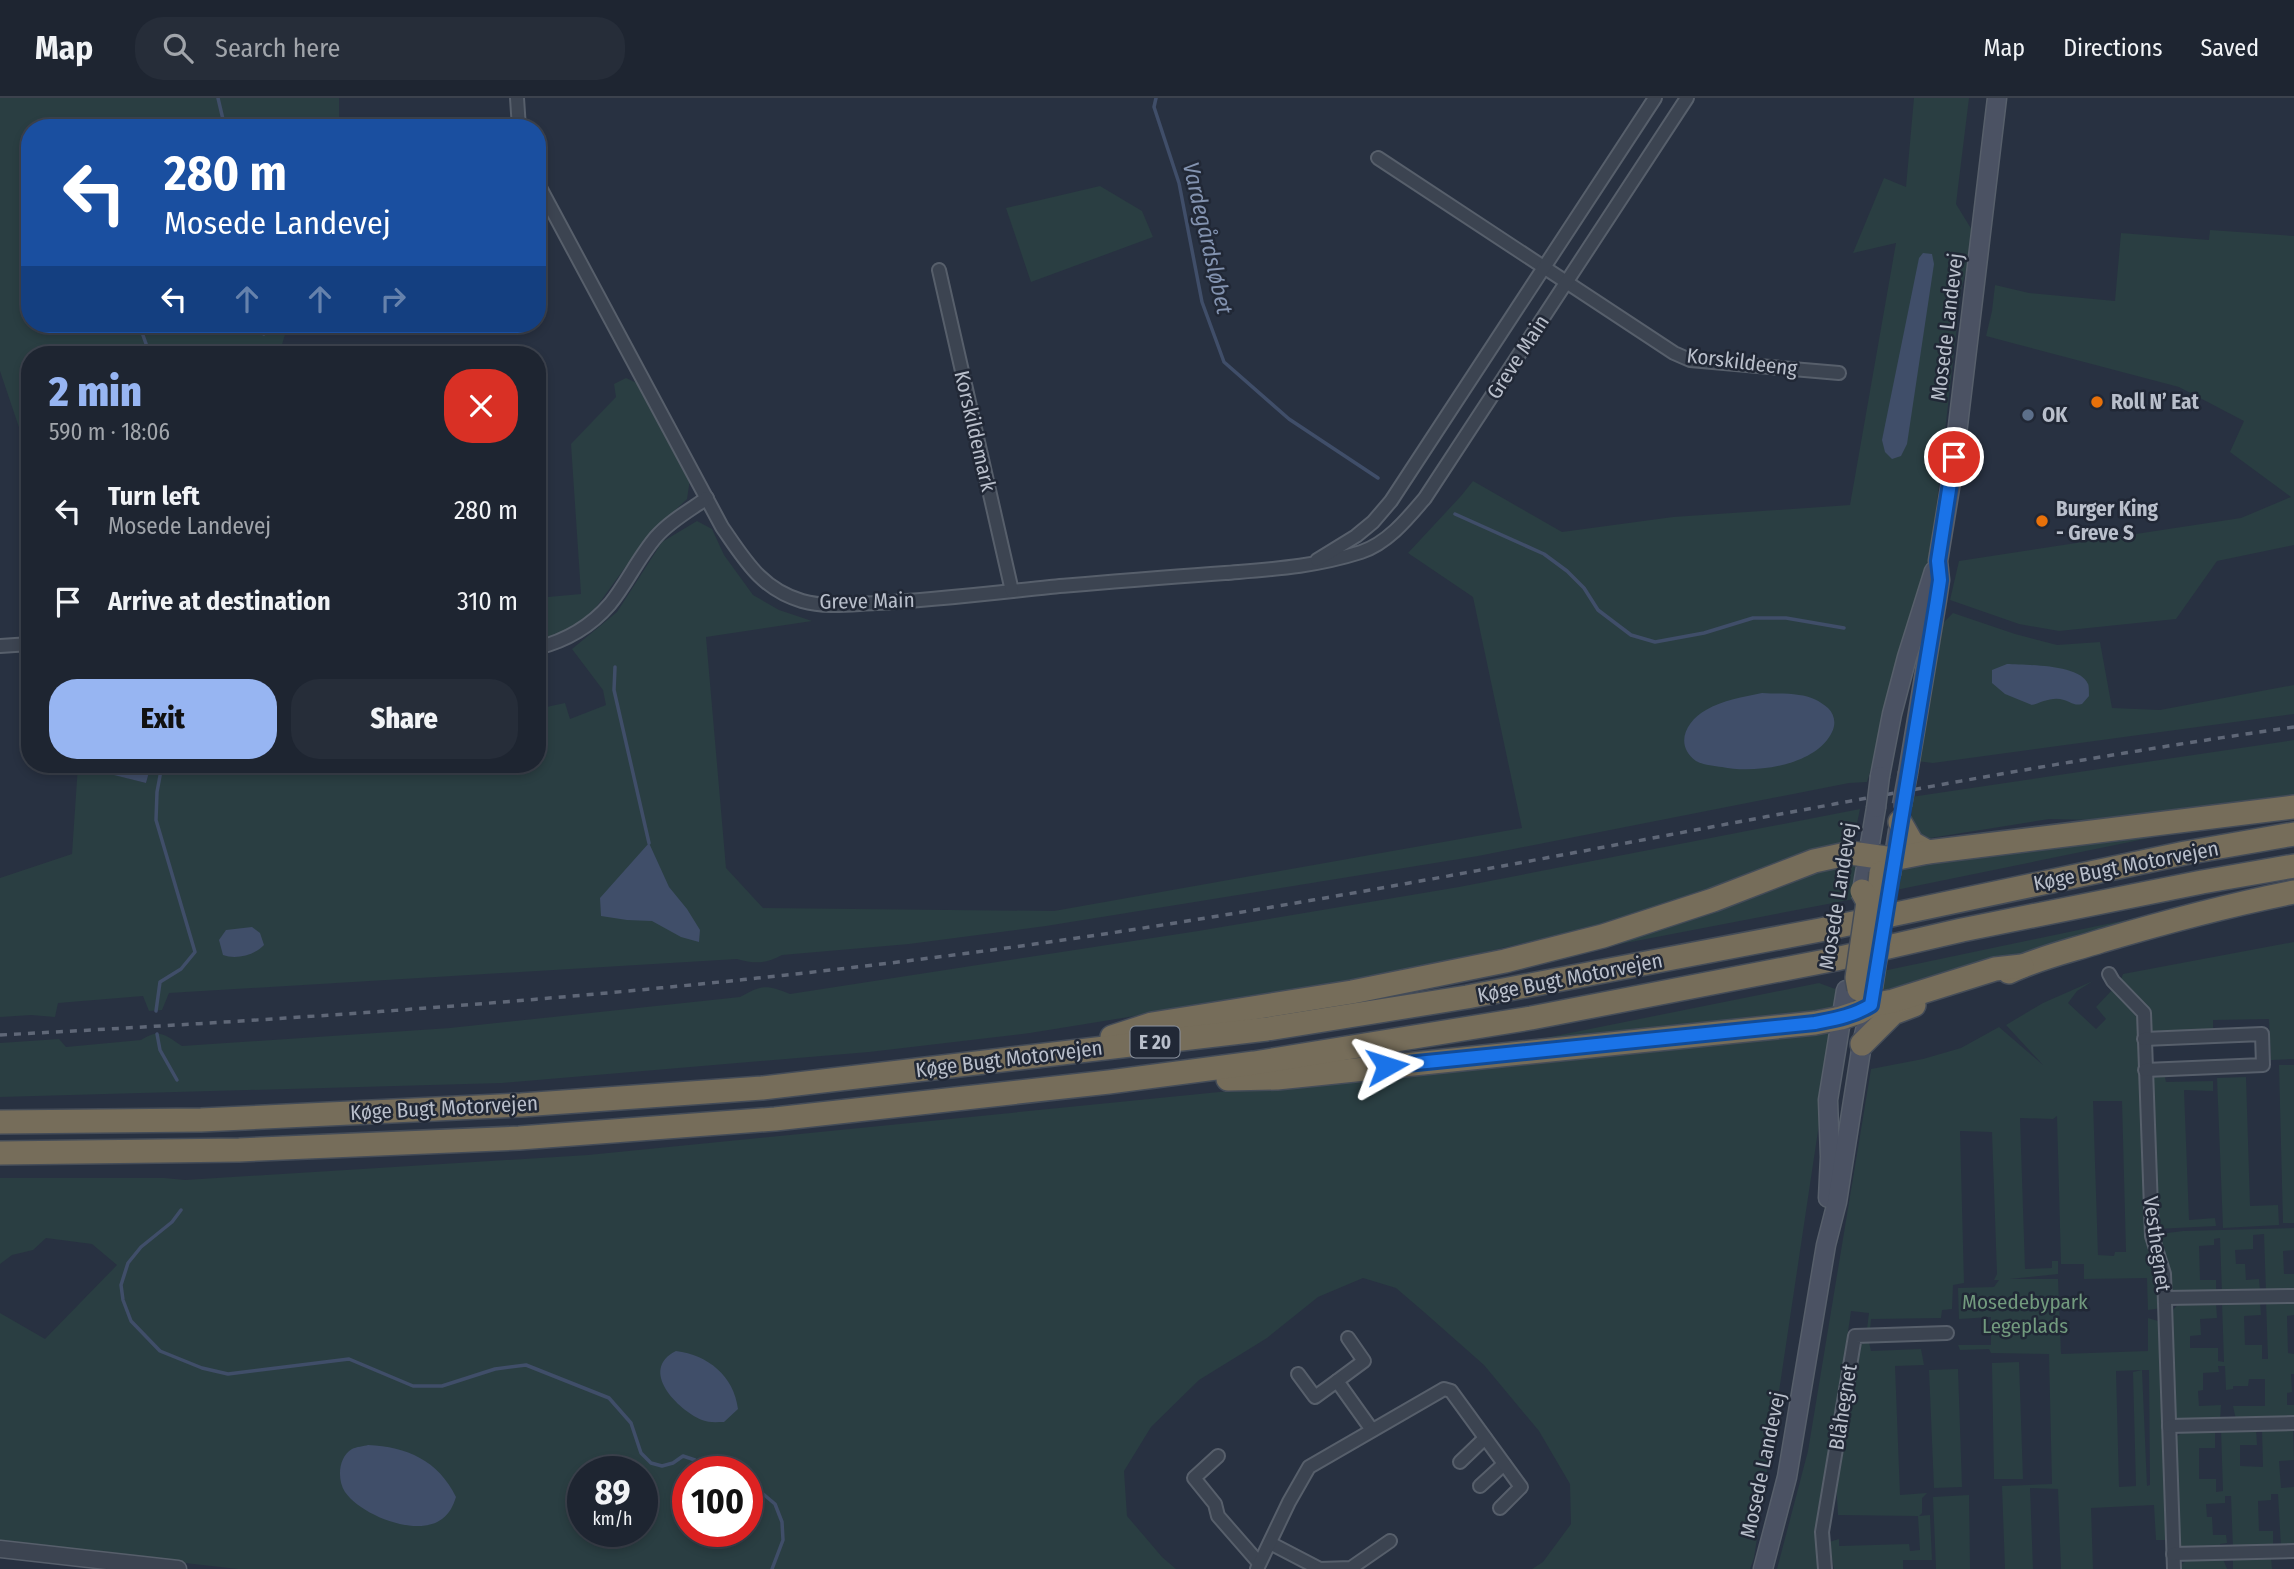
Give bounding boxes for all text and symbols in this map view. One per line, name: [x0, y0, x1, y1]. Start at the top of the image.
search box: [135, 17, 625, 80]
text: Map: [35, 28, 93, 68]
icon: search: [159, 29, 197, 67]
text: Search here: [215, 33, 340, 64]
text: Map: [1984, 34, 2025, 62]
text: Directions: [2063, 34, 2162, 62]
text: Saved: [2200, 34, 2259, 62]
text: 280 m: [164, 144, 287, 203]
icon: left: [49, 147, 140, 238]
water label: Vardegårdsløbet: [1177, 159, 1239, 317]
text: Mosede Landevej: [164, 204, 391, 242]
street label: Mosede Landevej: [1925, 252, 1969, 402]
icon: left: [155, 280, 193, 318]
icon: ahead: [228, 280, 266, 318]
icon: ahead: [301, 280, 339, 318]
icon: right: [374, 280, 412, 318]
street label: Greve Main: [1481, 310, 1555, 404]
street label: Korskildeeng: [1685, 342, 1799, 382]
text: 2 min: [49, 367, 142, 417]
street label: Korskildemark: [948, 368, 1002, 494]
button: close: [444, 369, 518, 443]
place label: Roll N’ Eat: [2111, 389, 2199, 415]
marker: Roll N’ Eat: [2089, 394, 2105, 410]
place label: OK: [2042, 402, 2068, 428]
marker: OK: [2020, 407, 2036, 423]
text: 590 m · 18:06: [49, 418, 170, 446]
pin: [1924, 427, 1984, 487]
icon: arrive: [1935, 438, 1973, 476]
text: Turn left: [108, 481, 200, 512]
icon: left: [49, 492, 87, 530]
text: 280 m: [454, 495, 518, 526]
place label: Burger King - Greve S: [2056, 496, 2158, 546]
text: Mosede Landevej: [108, 512, 271, 540]
marker: Burger King - Greve S: [2034, 513, 2050, 529]
icon: arrive: [49, 583, 87, 621]
text: Arrive at destination: [108, 586, 331, 617]
text: 310 m: [457, 586, 518, 617]
street label: Greve Main: [819, 587, 915, 615]
button: Exit: [49, 679, 277, 759]
button: Share: [291, 679, 518, 759]
street label: Mosede Landevej: [1814, 820, 1862, 972]
street label: Køge Bugt Motorvejen: [2031, 835, 2221, 897]
street label: Køge Bugt Motorvejen: [1475, 947, 1665, 1009]
road number: E 20: [1130, 1026, 1180, 1058]
position arrow: [1350, 1029, 1424, 1103]
street label: Køge Bugt Motorvejen: [914, 1035, 1104, 1083]
street label: Køge Bugt Motorvejen: [349, 1090, 539, 1126]
street label: Vesthegnet: [2137, 1195, 2177, 1293]
park label: Mosedebypark Legeplads: [1962, 1289, 2088, 1339]
street label: Blåhegnet: [1823, 1362, 1863, 1452]
street label: Mosede Landevej: [1735, 1389, 1791, 1541]
speed limit sign: 100: [672, 1456, 763, 1547]
text: 89: [594, 1471, 631, 1513]
text: km/h: [592, 1508, 633, 1530]

